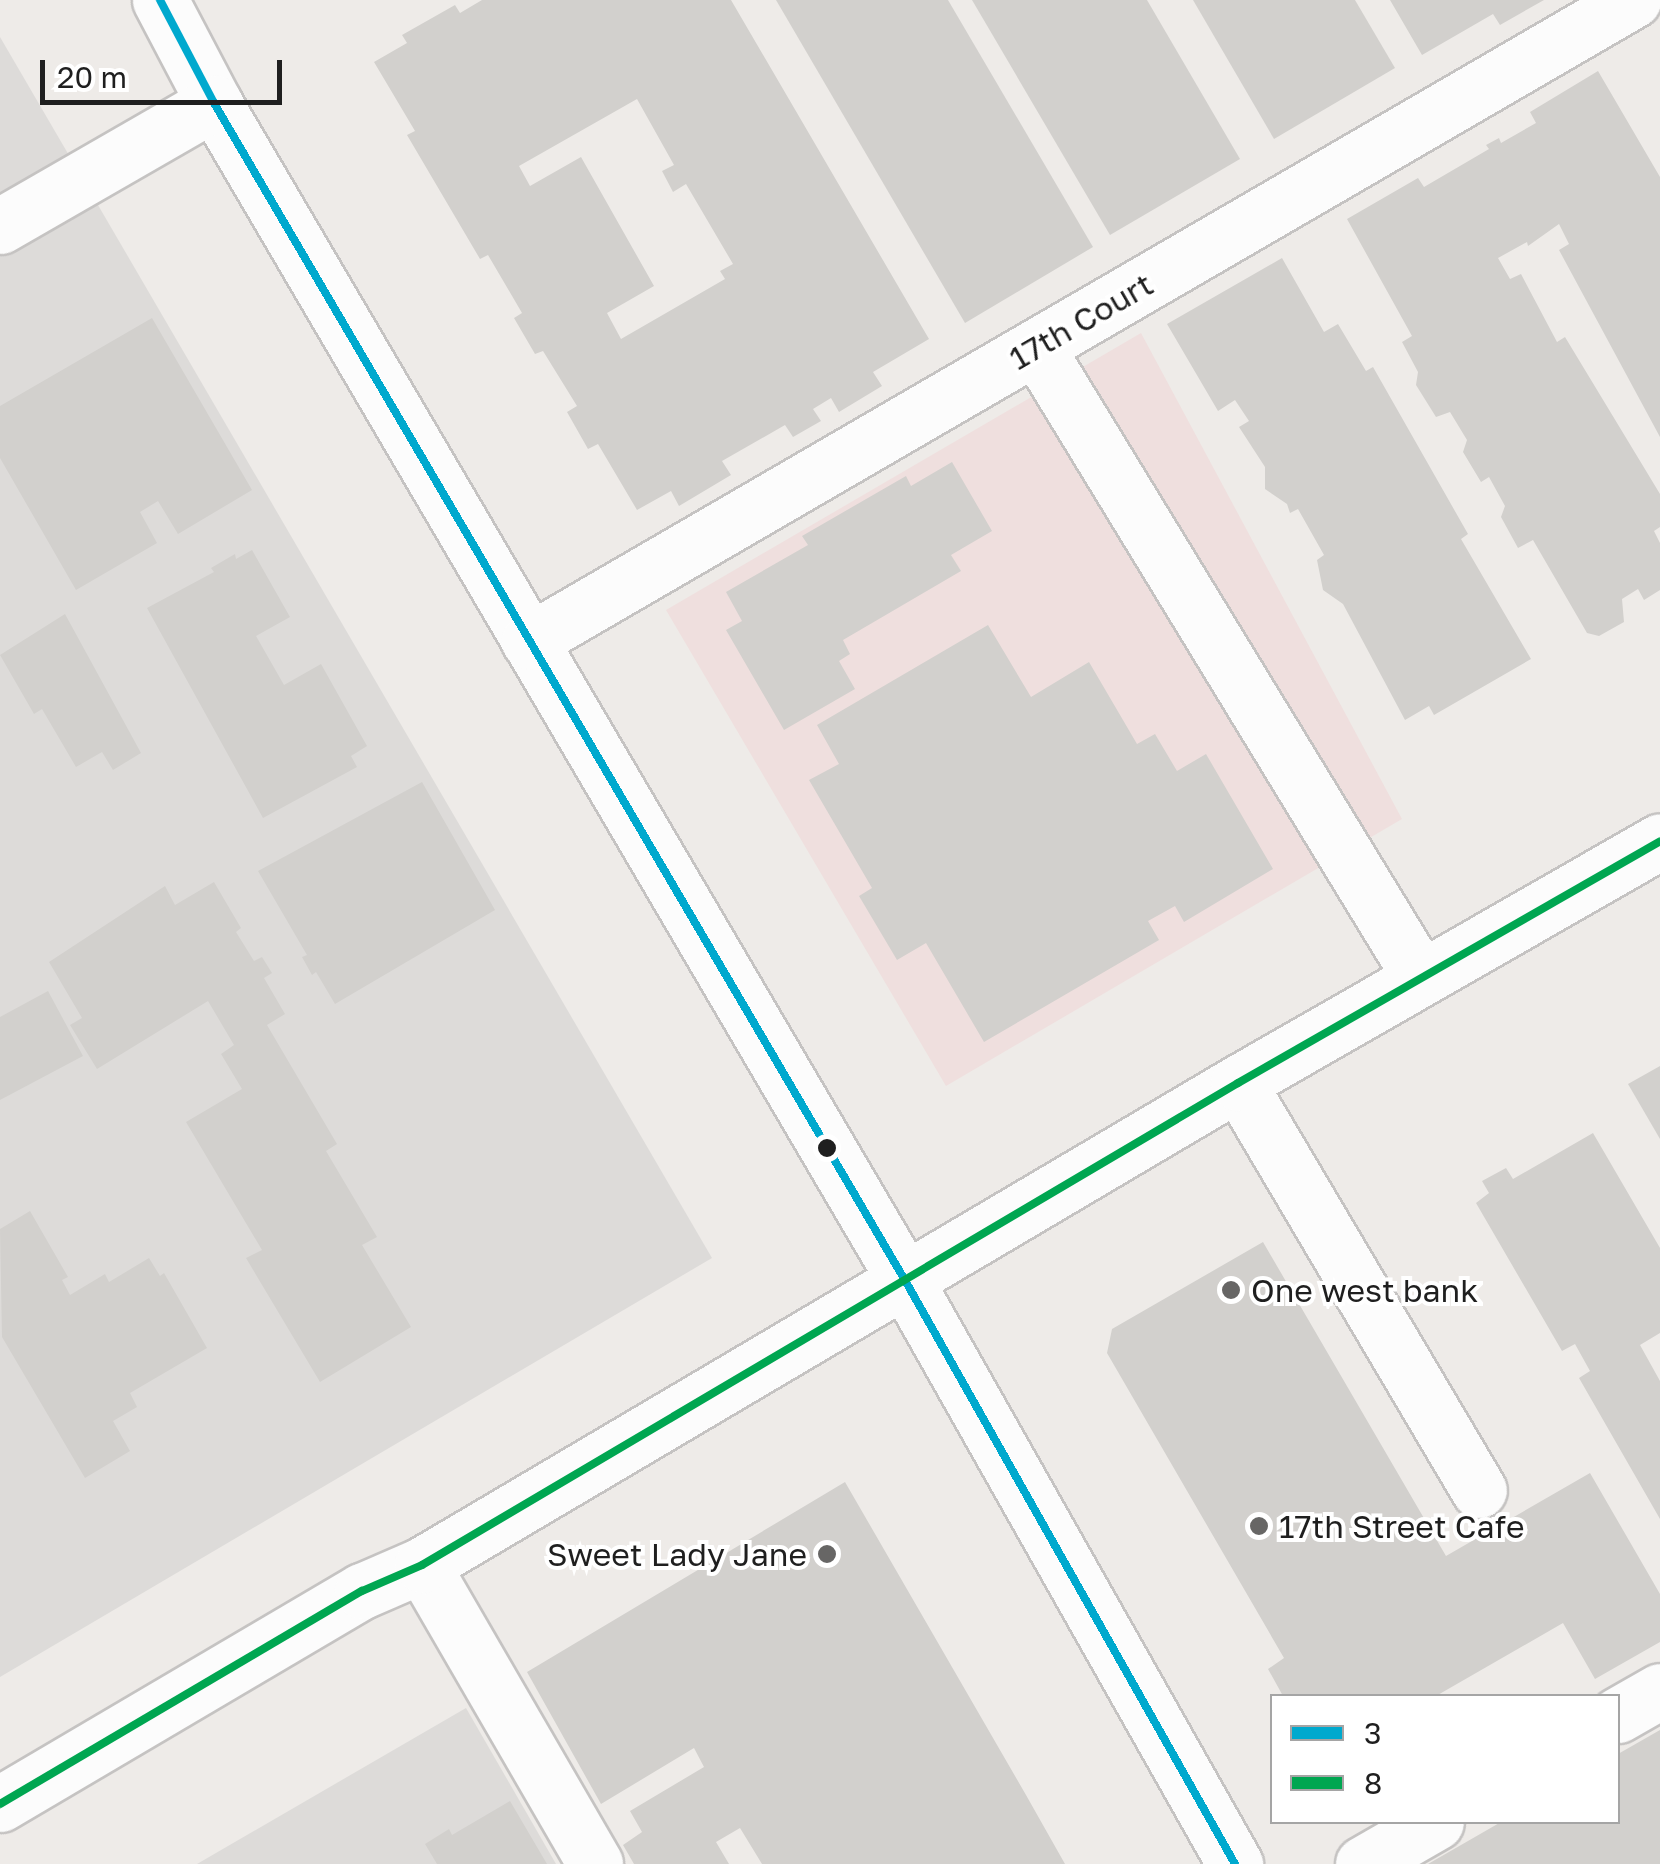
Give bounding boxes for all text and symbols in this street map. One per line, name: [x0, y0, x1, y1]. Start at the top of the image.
scale bar: [45, 40, 288, 102]
text: 20 m: [57, 59, 127, 95]
street label: 17th Court: [1002, 265, 1160, 377]
unlabelled marker: [817, 1138, 837, 1158]
place label: One west bank: [1251, 1271, 1478, 1309]
marker: One west bank: [1220, 1279, 1242, 1301]
place label: 17th Street Cafe: [1279, 1507, 1524, 1545]
marker: 17th Street Cafe: [1248, 1515, 1270, 1537]
place label: Sweet Lady Jane: [547, 1535, 807, 1573]
marker: Sweet Lady Jane: [816, 1543, 838, 1565]
legend: [1270, 1694, 1620, 1824]
text: 3: [1364, 1715, 1382, 1751]
text: 8: [1364, 1765, 1382, 1801]

